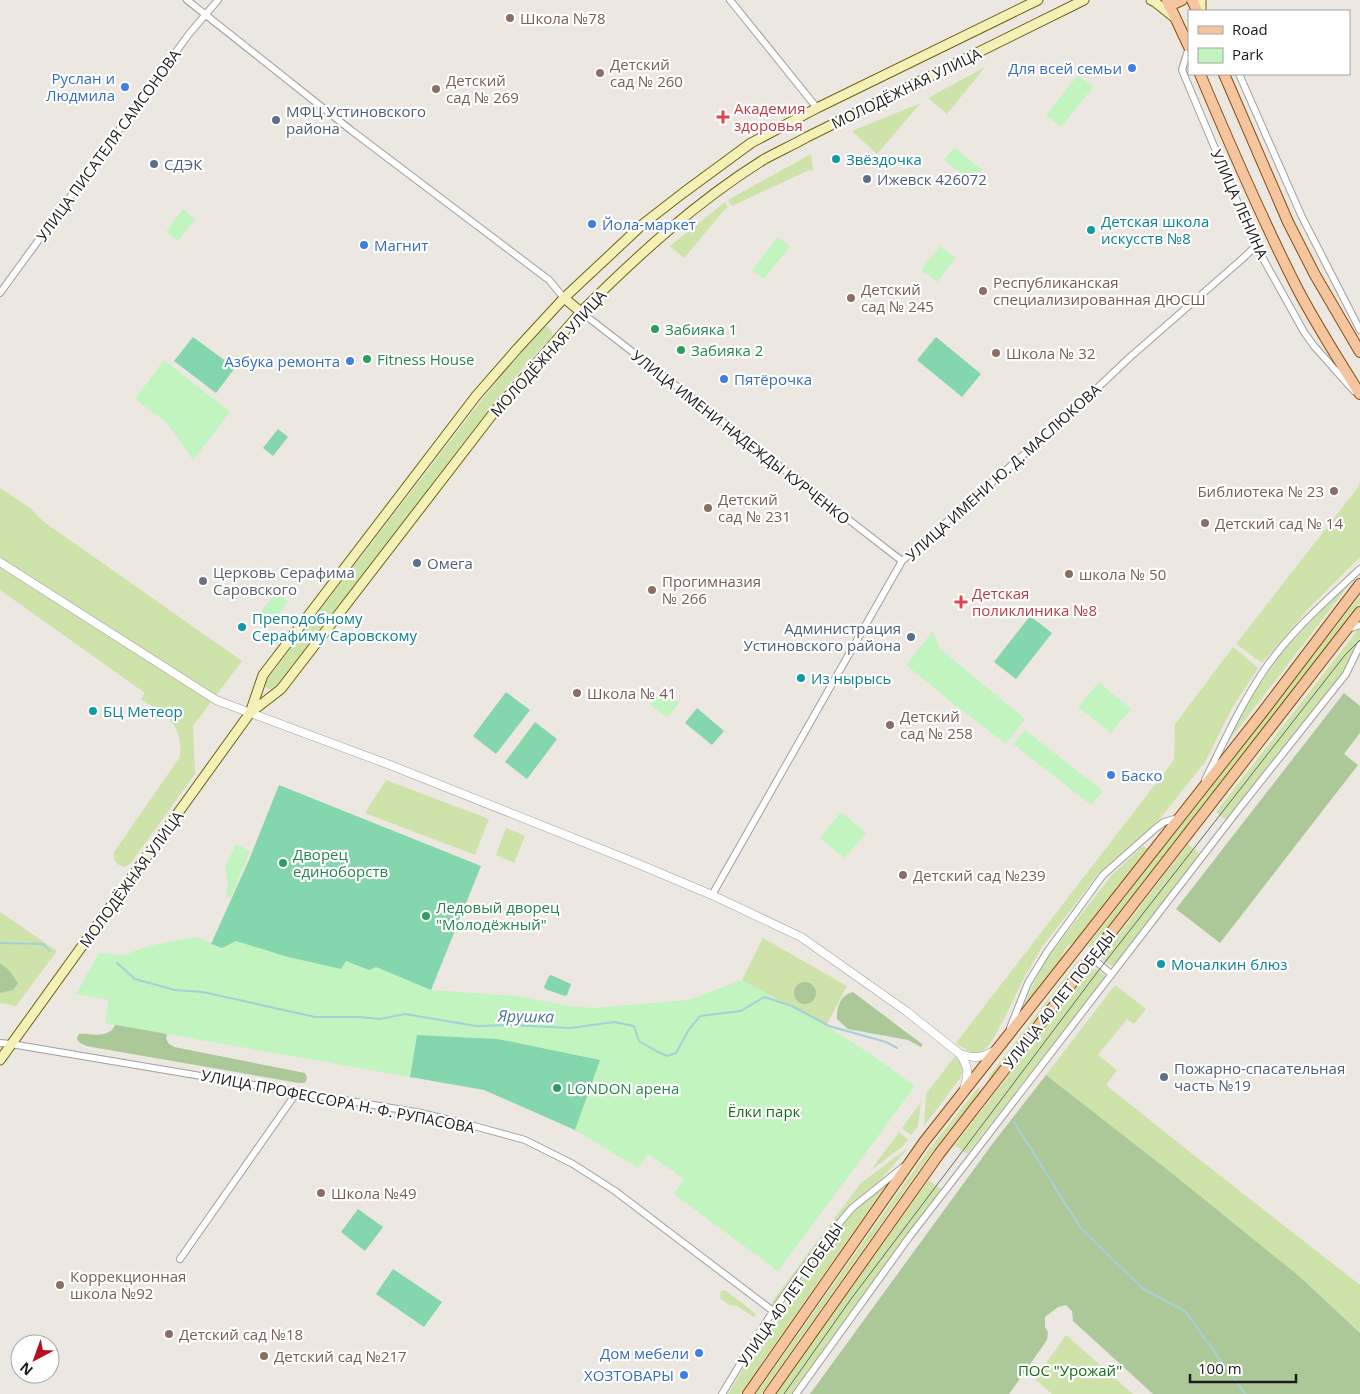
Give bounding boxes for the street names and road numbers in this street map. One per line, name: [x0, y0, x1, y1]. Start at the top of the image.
street label: МОЛОДЁЖНАЯ УЛИЦА: [828, 43, 985, 133]
street label: УЛИЦА ПИСАТЕЛЯ САМСОНОВА: [31, 45, 185, 245]
street label: УЛИЦА ЛЕНИНА: [1207, 146, 1273, 262]
street label: МОЛОДЁЖНАЯ УЛИЦА: [486, 285, 611, 421]
street label: УЛИЦА ИМЕНИ НАДЕЖДЫ КУРЧЕНКО: [628, 345, 854, 529]
street label: УЛИЦА ИМЕНИ Ю. Д. МАСЛЮКОВА: [901, 379, 1105, 565]
street label: МОЛОДЁЖНАЯ УЛИЦА: [75, 806, 188, 951]
street label: УЛИЦА 40 ЛЕТ ПОБЕДЫ: [999, 926, 1119, 1072]
street label: УЛИЦА ПРОФЕССОРА Н. Ф. РУПАСОВА: [200, 1065, 477, 1137]
street label: УЛИЦА 40 ЛЕТ ПОБЕДЫ: [733, 1218, 847, 1370]

